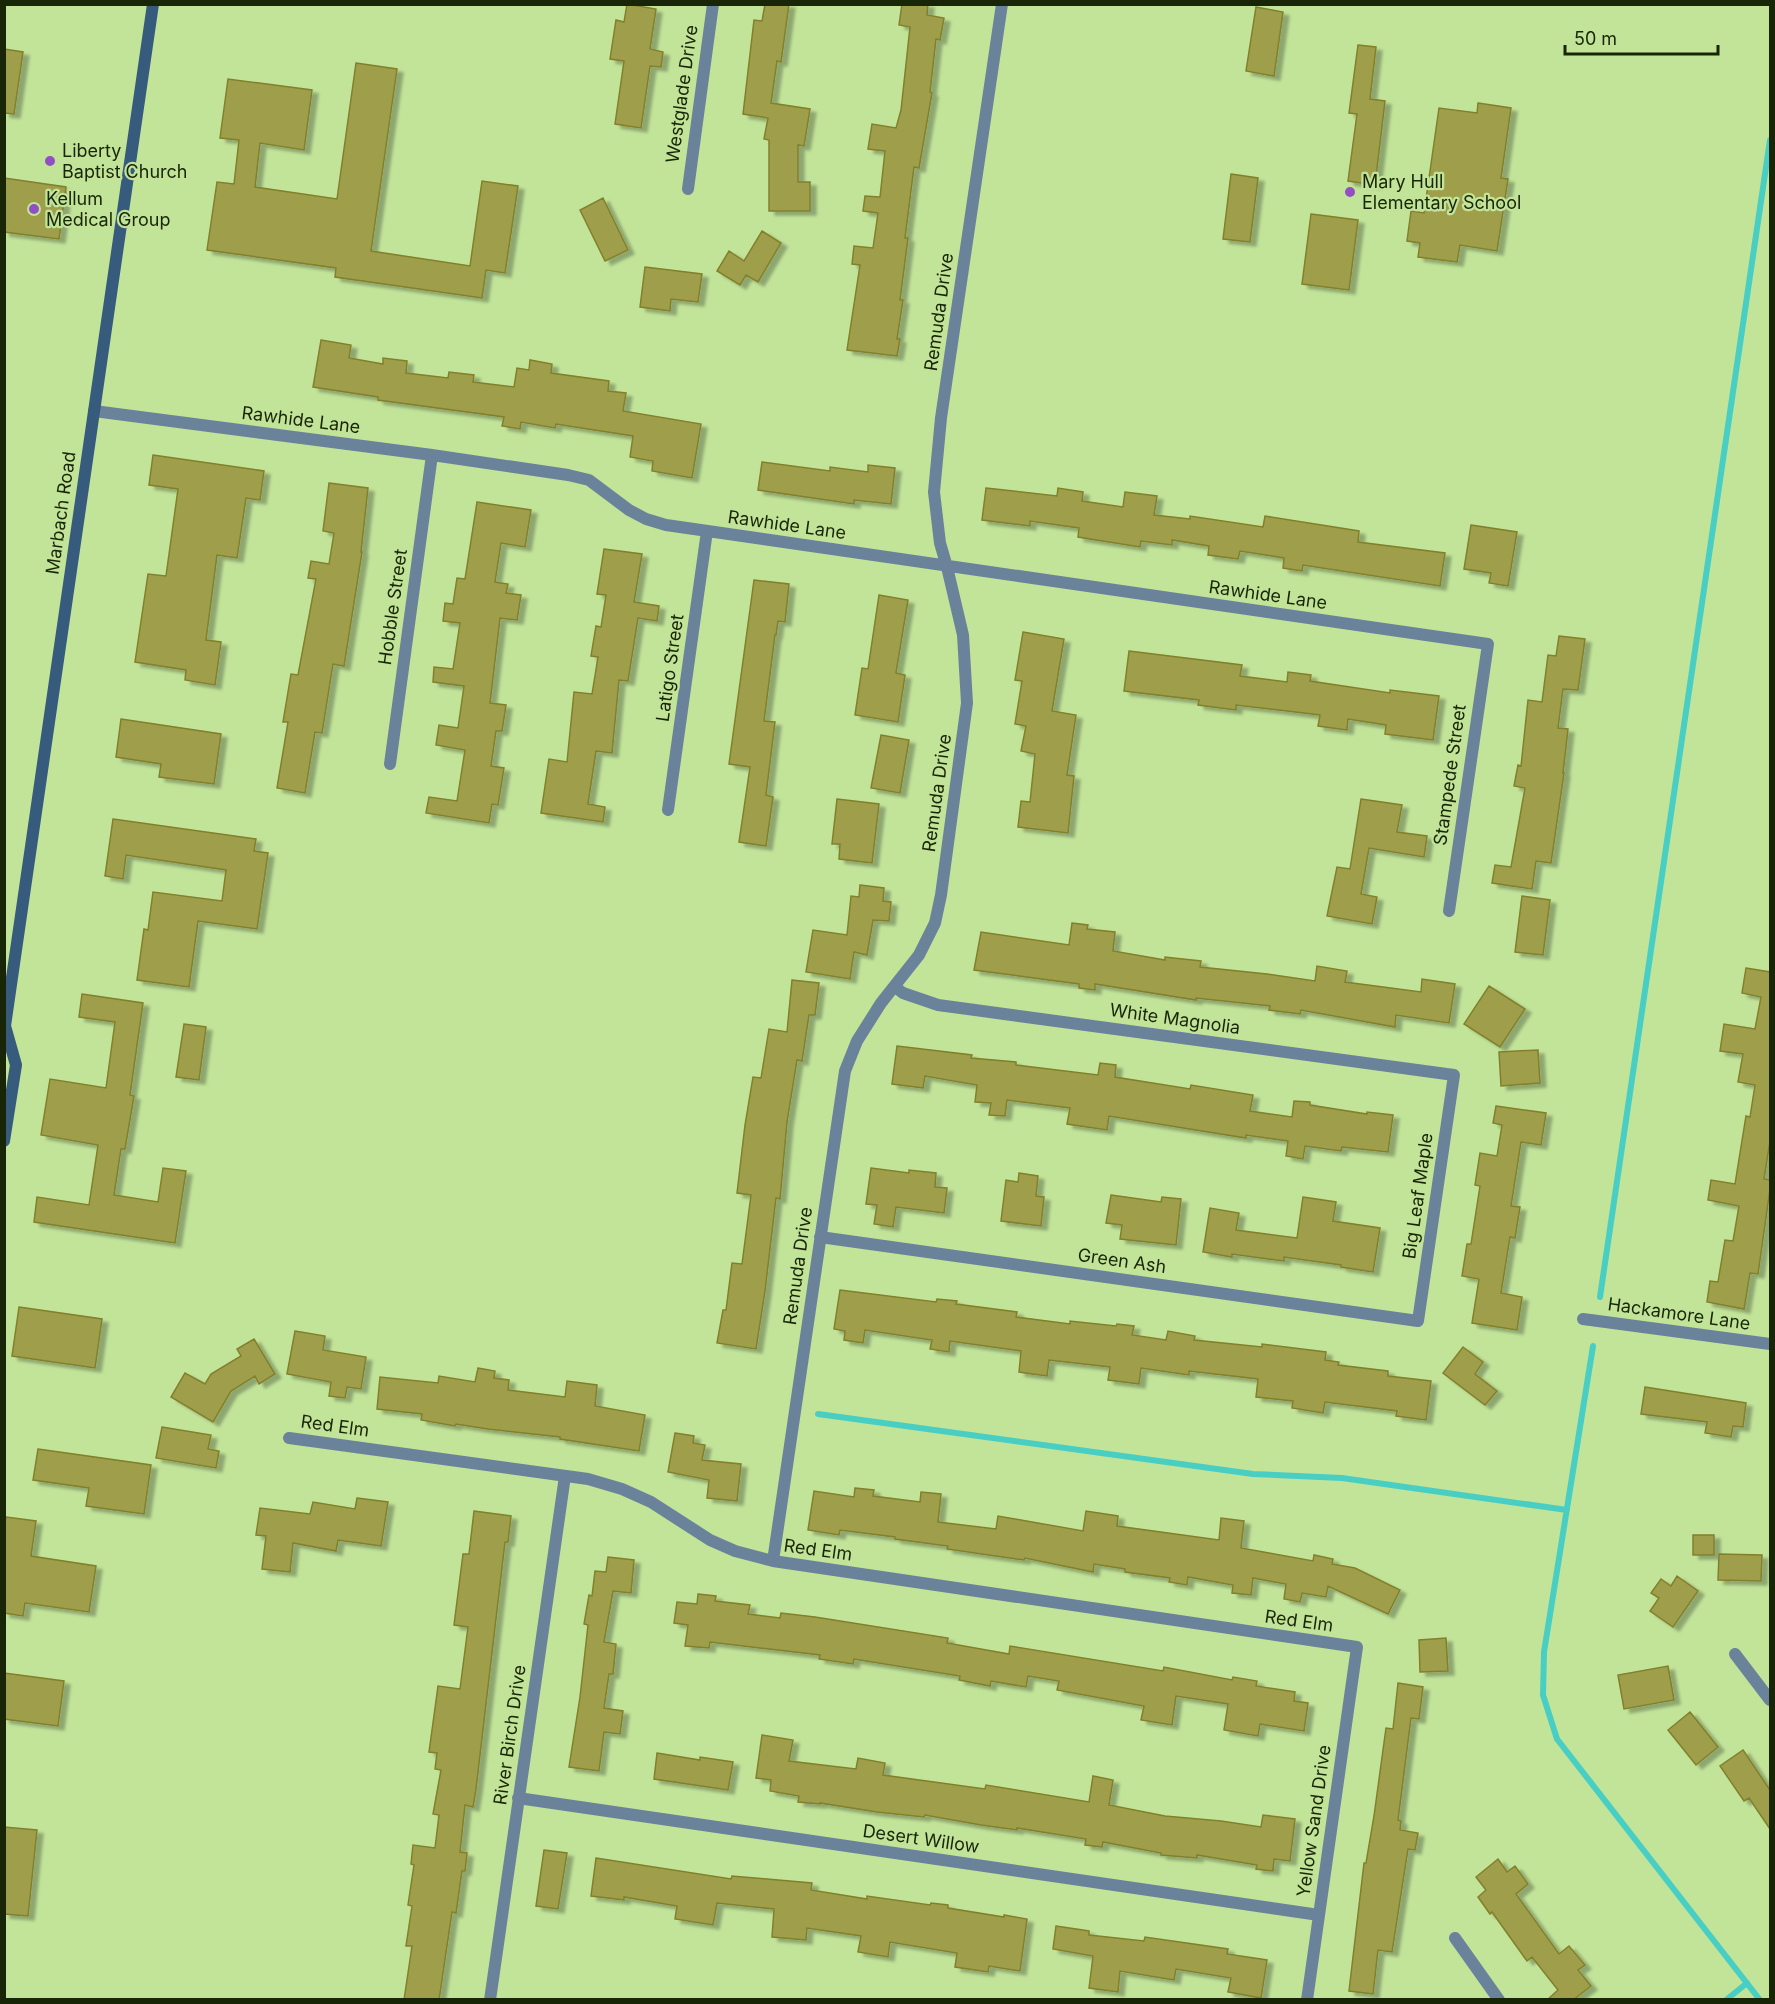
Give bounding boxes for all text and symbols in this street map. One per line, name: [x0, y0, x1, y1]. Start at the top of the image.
scale bar: [1565, 18, 1718, 56]
street label: Westglade Drive: [661, 24, 702, 164]
text: 50 m: [1574, 28, 1617, 49]
place label: Liberty Baptist Church: [62, 140, 187, 182]
marker: Liberty Baptist Church: [43, 154, 57, 168]
place label: Mary Hull Elementary School: [1362, 171, 1521, 213]
marker: Mary Hull Elementary School: [1343, 185, 1357, 199]
place label: Kellum Medical Group: [46, 188, 171, 230]
marker: Kellum Medical Group: [27, 202, 41, 216]
street label: Remuda Drive: [920, 252, 957, 372]
street label: Rawhide Lane: [241, 402, 362, 437]
street label: Marbach Road: [41, 450, 80, 576]
street label: Rawhide Lane: [727, 506, 848, 543]
street label: Hobble Street: [374, 547, 411, 666]
street label: Rawhide Lane: [1208, 576, 1329, 613]
street label: Latigo Street: [652, 613, 687, 723]
street label: Stampede Street: [1429, 703, 1470, 847]
street label: Remuda Drive: [918, 733, 955, 853]
street label: White Magnolia: [1108, 999, 1242, 1038]
street label: Big Leaf Maple: [1398, 1132, 1437, 1260]
street label: Remuda Drive: [779, 1206, 816, 1326]
street label: Green Ash: [1076, 1244, 1168, 1277]
street label: Hackamore Lane: [1606, 1293, 1752, 1334]
street label: Red Elm: [300, 1410, 371, 1441]
street label: Red Elm: [783, 1534, 854, 1565]
street label: Red Elm: [1264, 1605, 1335, 1636]
street label: River Birch Drive: [489, 1664, 530, 1806]
street label: Yellow Sand Drive: [1292, 1744, 1335, 1898]
street label: Desert Willow: [861, 1820, 981, 1857]

